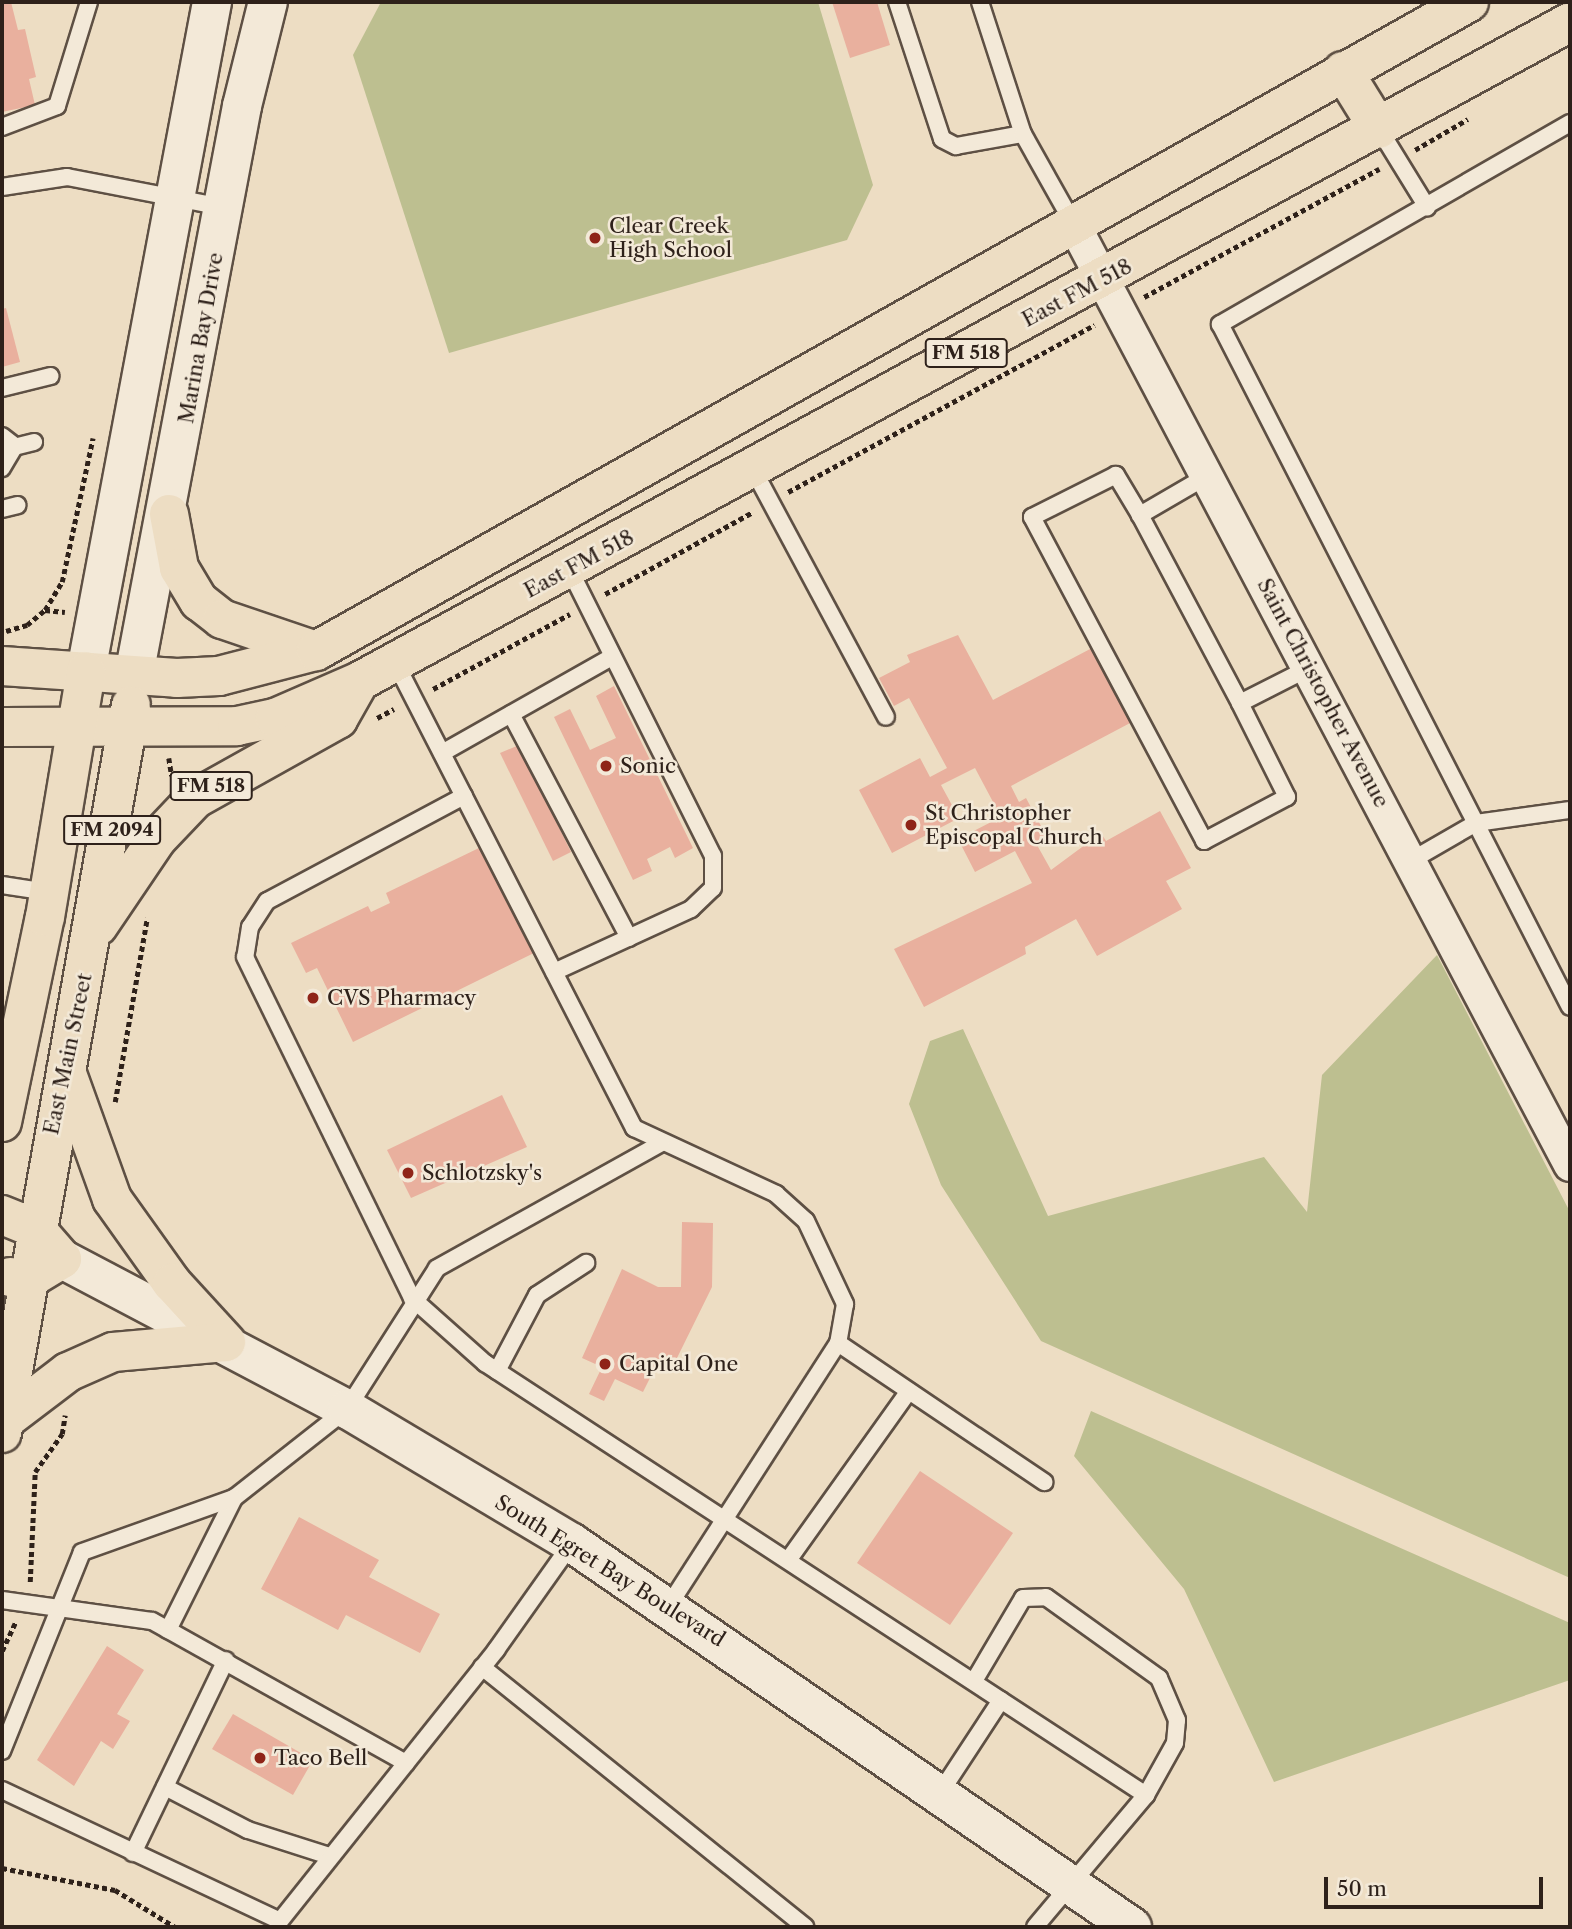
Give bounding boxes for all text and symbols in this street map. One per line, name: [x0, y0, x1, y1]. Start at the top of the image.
place label: Clear Creek High School: [609, 213, 732, 263]
marker: Clear Creek High School: [587, 230, 603, 246]
street label: Marina Bay Drive: [173, 250, 229, 426]
street label: East FM 518: [1018, 254, 1136, 332]
road number: FM 518: [924, 338, 1008, 368]
street label: East FM 518: [520, 525, 638, 603]
street label: Saint Christopher Avenue: [1252, 574, 1394, 812]
place label: Sonic: [620, 753, 676, 779]
marker: Sonic: [598, 758, 614, 774]
road number: FM 518: [169, 771, 253, 802]
place label: St Christopher Episcopal Church: [925, 800, 1103, 850]
road number: FM 2094: [63, 814, 161, 846]
marker: St Christopher Episcopal Church: [903, 817, 919, 833]
street label: East Main Street: [39, 971, 97, 1137]
place label: CVS Pharmacy: [327, 985, 476, 1011]
marker: CVS Pharmacy: [305, 990, 321, 1006]
place label: Schlotzsky's: [422, 1160, 542, 1186]
marker: Schlotzsky's: [400, 1165, 416, 1181]
place label: Capital One: [619, 1351, 738, 1377]
marker: Capital One: [597, 1356, 613, 1372]
street label: South Egret Bay Boulevard: [490, 1490, 730, 1652]
place label: Taco Bell: [274, 1745, 367, 1771]
marker: Taco Bell: [252, 1750, 268, 1766]
scale bar: [1327, 1862, 1546, 1906]
text: 50 m: [1337, 1876, 1387, 1901]

